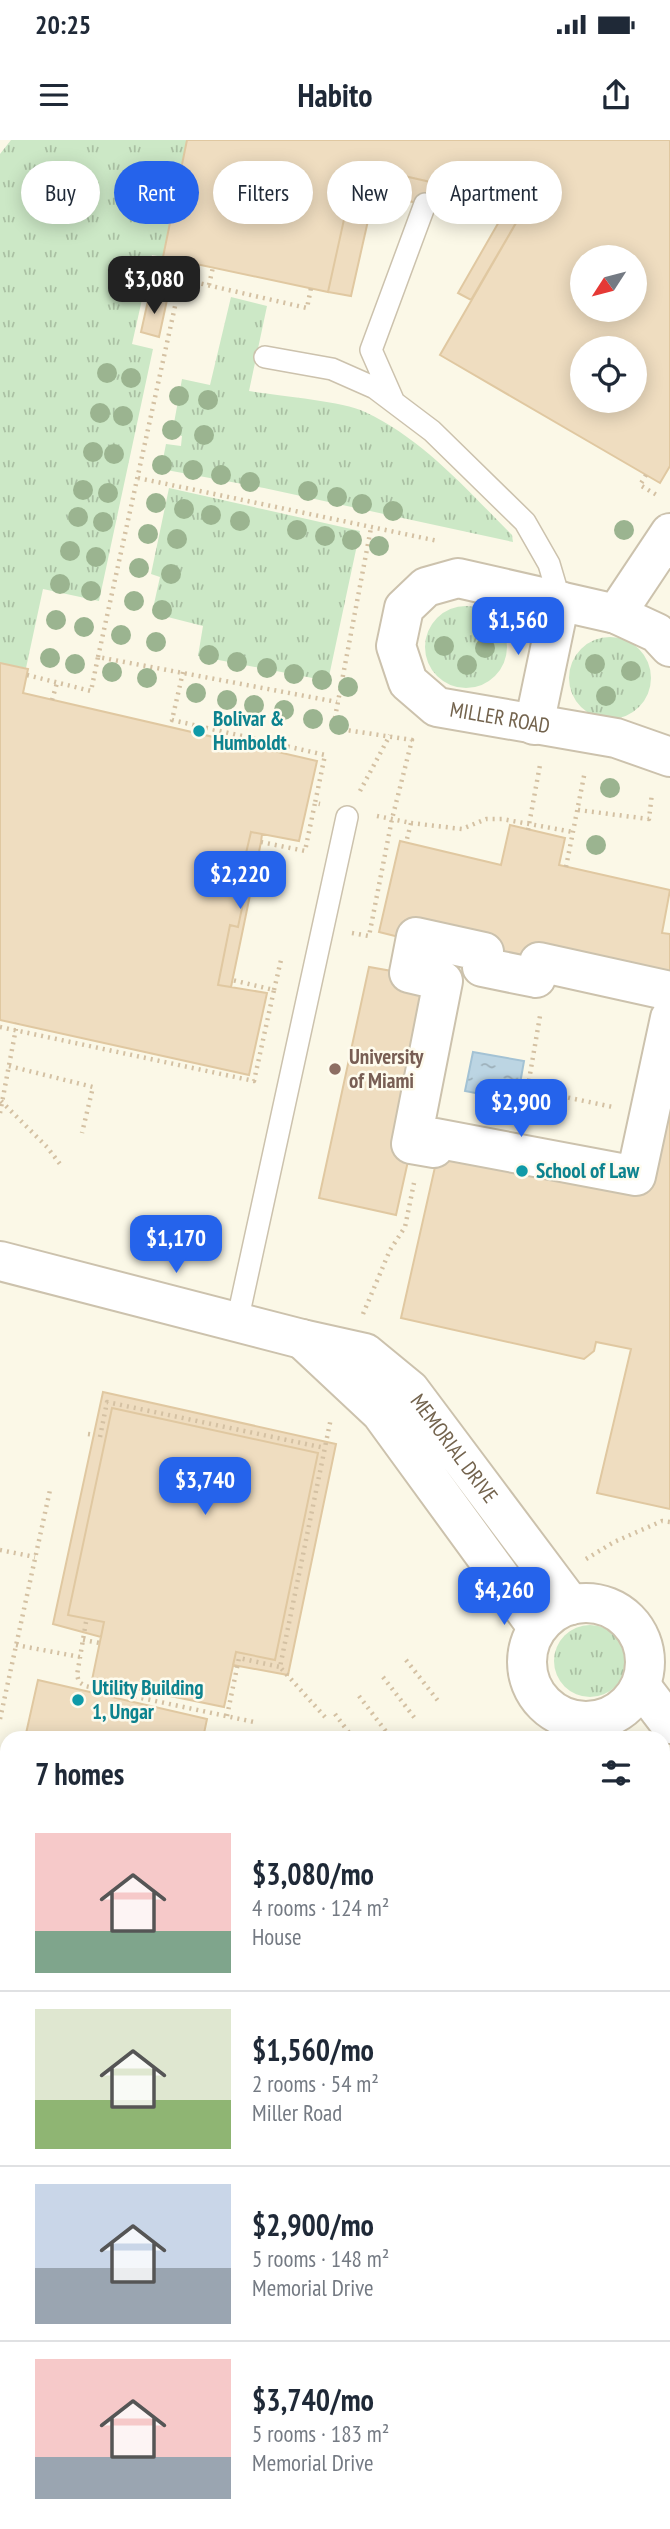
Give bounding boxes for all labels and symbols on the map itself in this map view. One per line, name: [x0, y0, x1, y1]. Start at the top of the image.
north arrow: [570, 245, 648, 322]
pin: $3,080: [97, 256, 211, 316]
pin: $1,560: [461, 598, 575, 657]
street label: MILLER ROAD: [448, 696, 552, 739]
place label: Bolivar & Humboldt: [213, 705, 287, 756]
marker: Bolivar & Humboldt: [191, 723, 207, 739]
pin: $2,220: [183, 852, 297, 911]
place label: University of Miami: [349, 1043, 424, 1094]
marker: University of Miami: [327, 1061, 343, 1077]
pin: $2,900: [464, 1080, 578, 1139]
place label: School of Law: [536, 1157, 640, 1184]
marker: School of Law: [514, 1163, 530, 1179]
pin: $1,170: [119, 1216, 233, 1275]
street label: MEMORIAL DRIVE: [405, 1388, 504, 1508]
pin: $3,740: [148, 1458, 262, 1517]
pin: $4,260: [447, 1568, 561, 1627]
place label: Utility Building 1, Ungar: [92, 1674, 204, 1725]
marker: Utility Building 1, Ungar: [70, 1692, 86, 1708]

